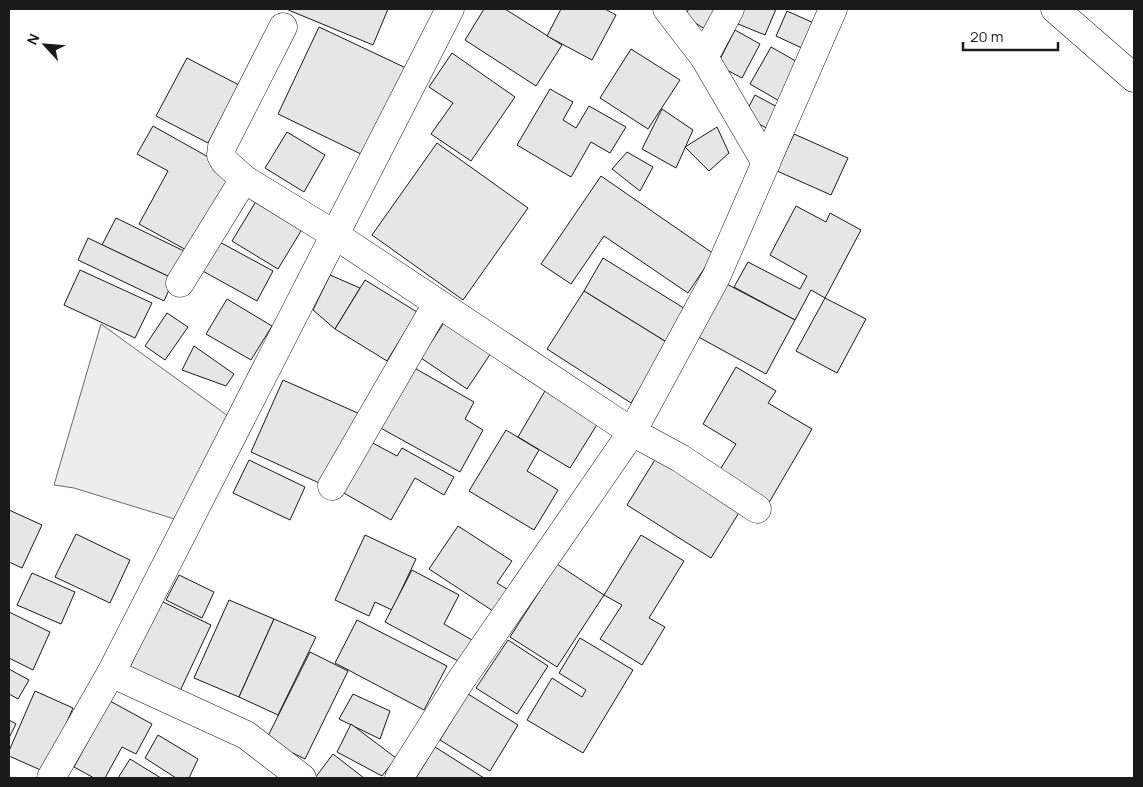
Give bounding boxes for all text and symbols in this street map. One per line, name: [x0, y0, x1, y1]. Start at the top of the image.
north arrow: [20, 20, 70, 70]
scale bar: [963, 20, 1058, 52]
text: 20 m: [970, 26, 1003, 47]
text: N: [22, 30, 44, 48]

